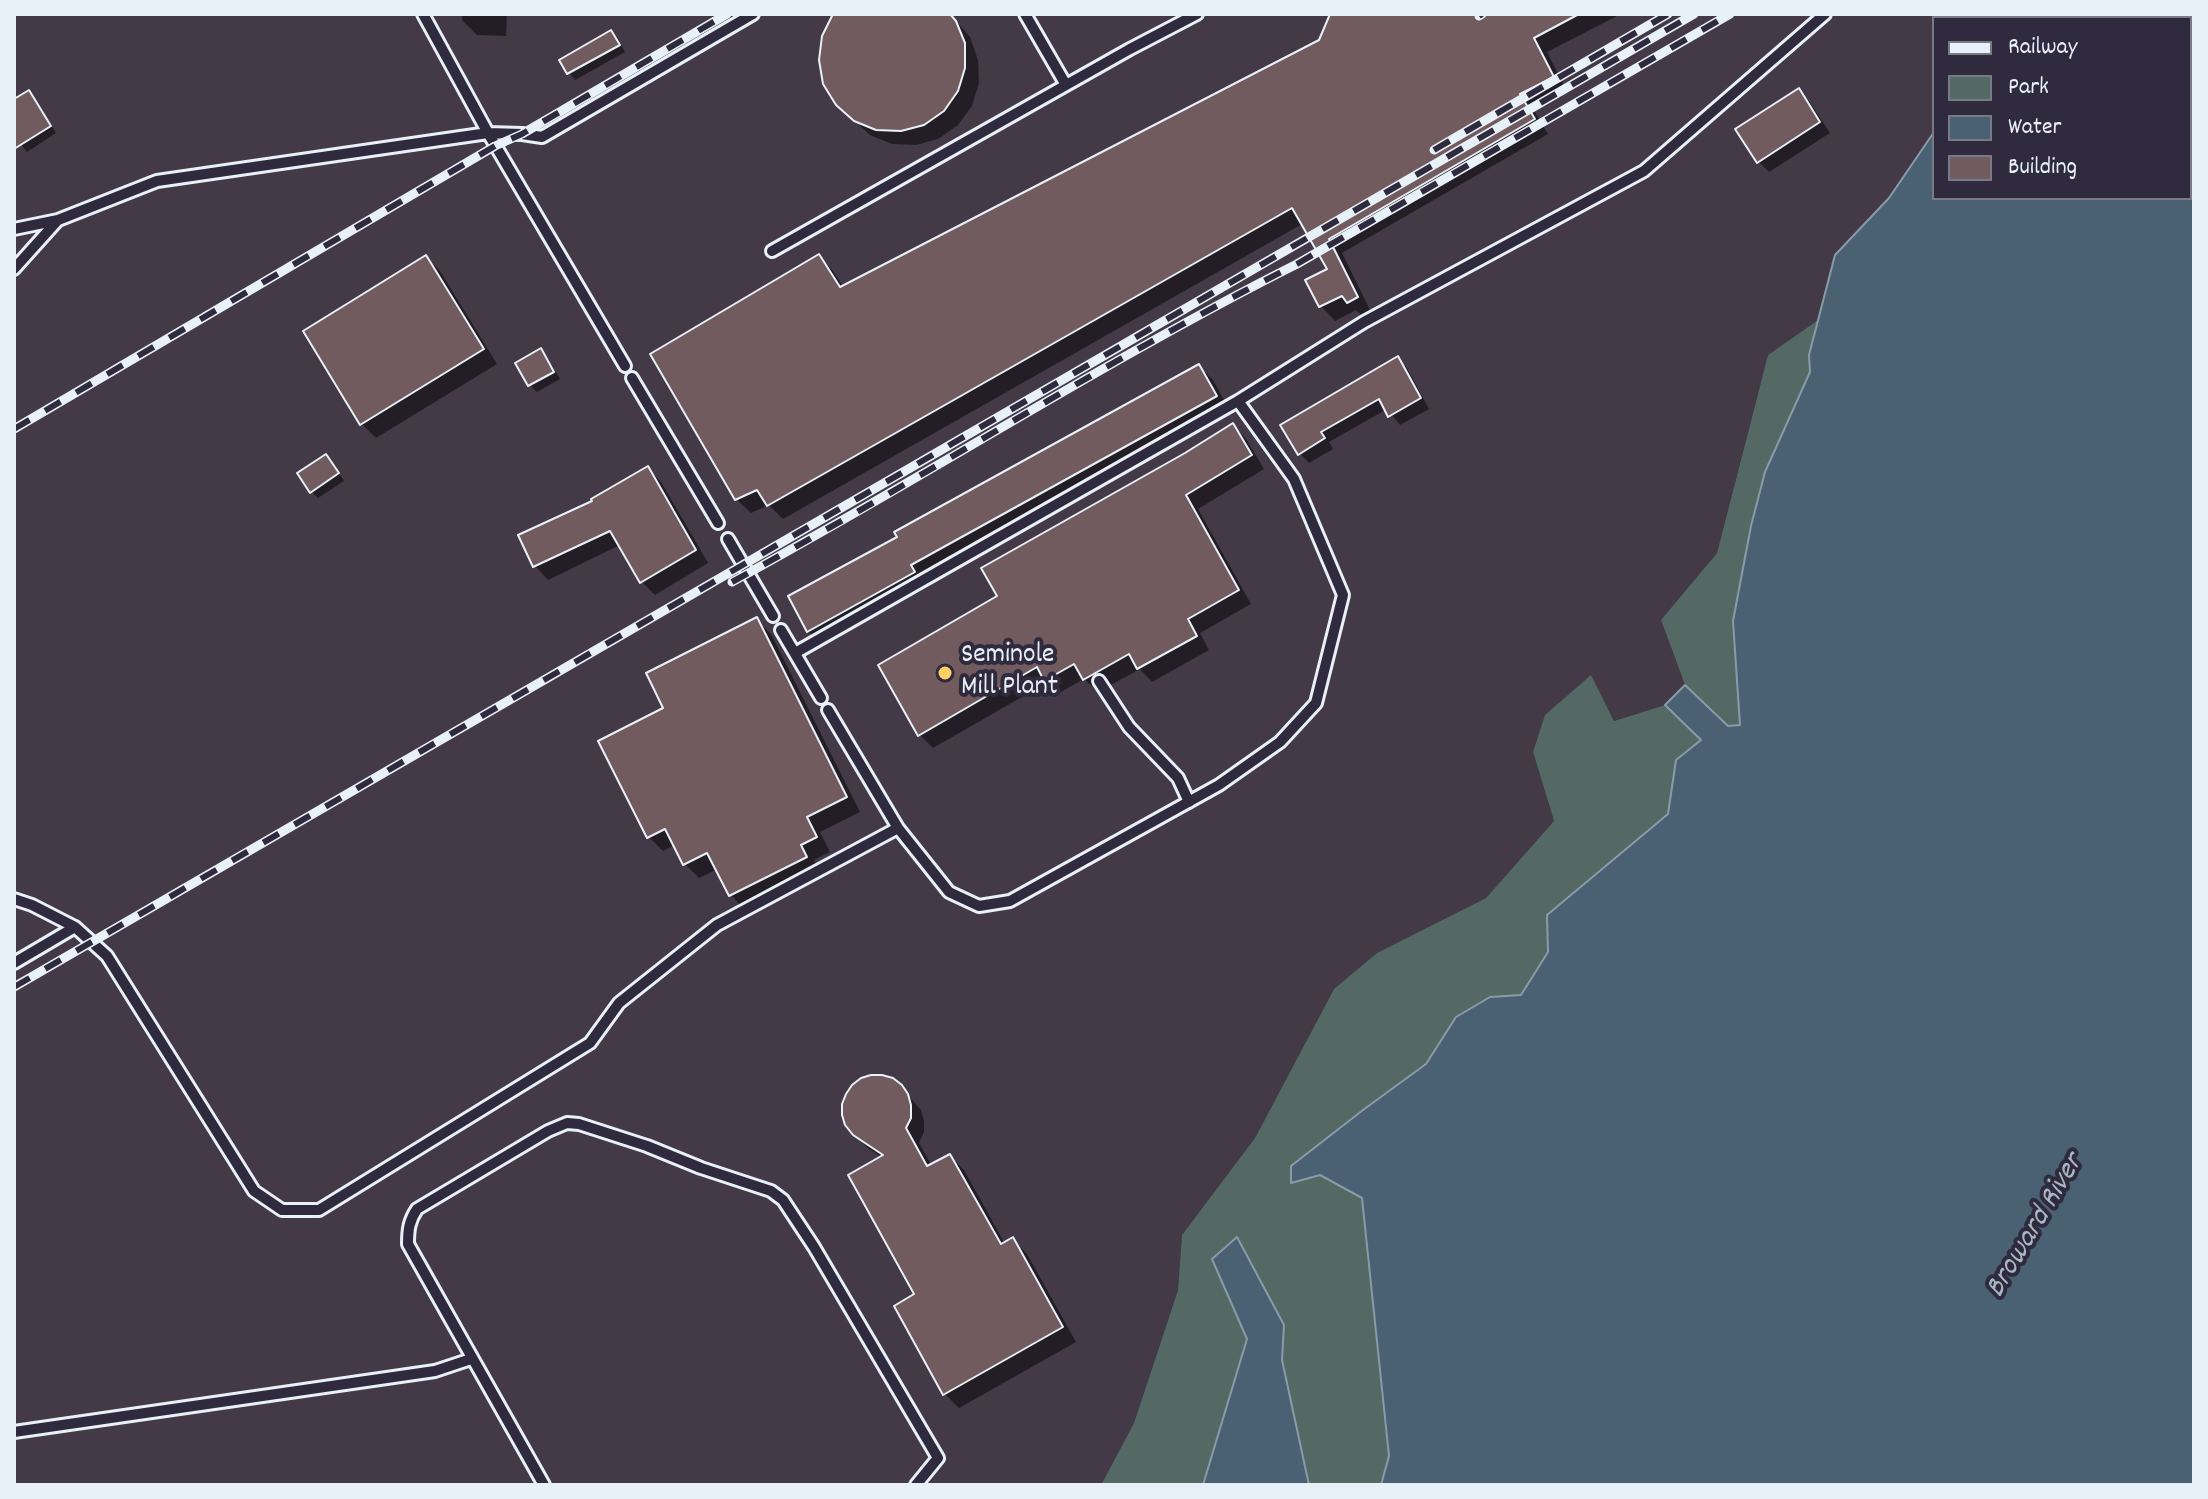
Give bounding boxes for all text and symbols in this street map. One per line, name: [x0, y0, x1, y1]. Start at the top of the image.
legend: [1932, 16, 2192, 200]
text: Railway: [2008, 31, 2077, 65]
text: Park: [2008, 71, 2049, 105]
text: Water: [2008, 111, 2061, 145]
text: Building: [2008, 151, 2077, 185]
place label: Seminole Mill Plant: [961, 640, 1058, 706]
marker: Seminole Mill Plant: [936, 664, 954, 682]
water label: Broward River: [1980, 1149, 2094, 1305]

